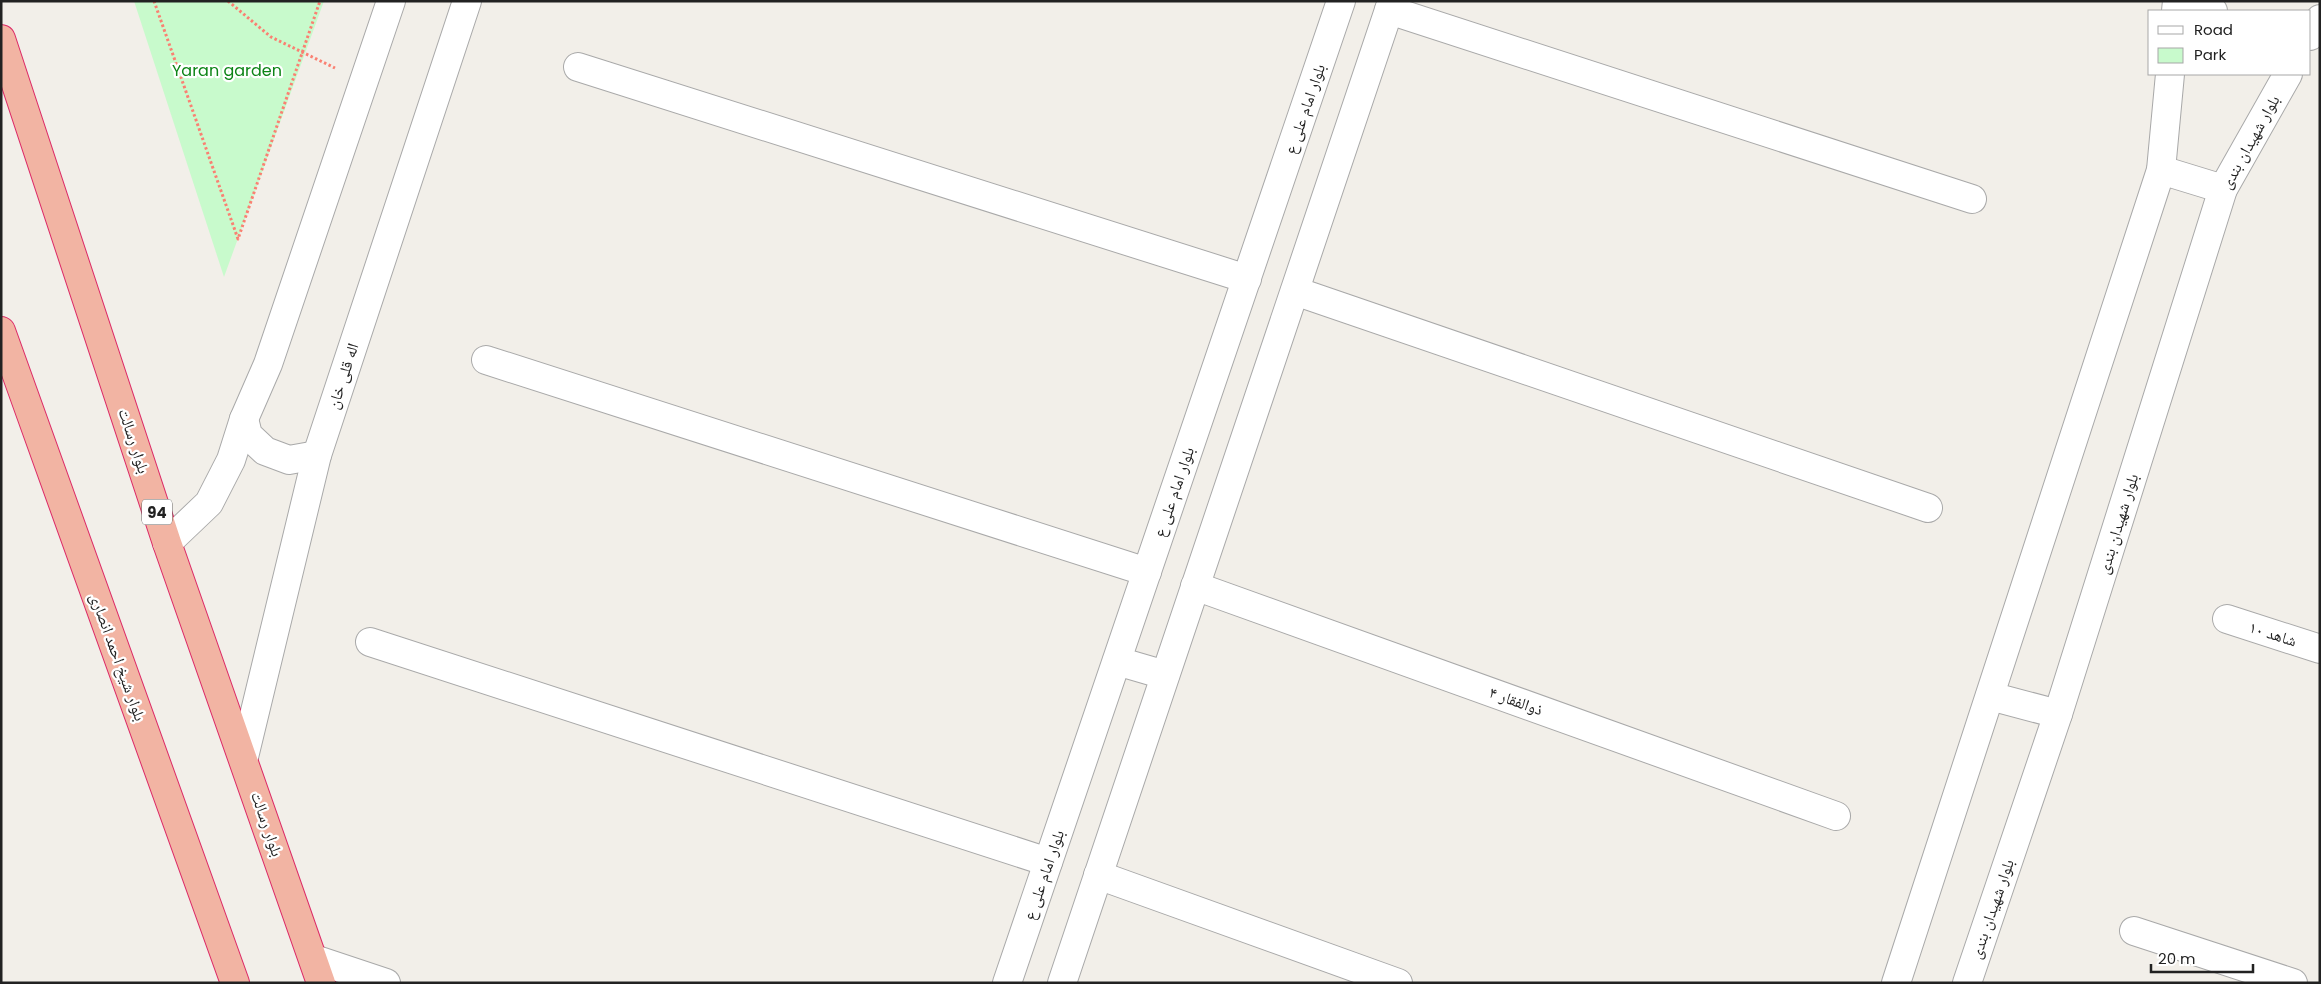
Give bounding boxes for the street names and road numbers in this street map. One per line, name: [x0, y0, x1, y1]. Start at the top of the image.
street label: بلوار امام علی ع: [1279, 61, 1331, 157]
street label: بلوار شهیدان بندی: [2215, 91, 2285, 193]
street label: اله قلی خان: [322, 340, 364, 412]
street label: بلوار رسالت: [113, 405, 155, 477]
street label: بلوار امام علی ع: [1148, 444, 1200, 540]
street label: بلوار شهیدان بندی: [2092, 471, 2144, 577]
road number: 94: [142, 500, 172, 524]
street label: بلوار شیخ احمد انصاری: [84, 590, 152, 724]
street label: شاهد ۱۰: [2246, 616, 2300, 652]
street label: ذوالفقار ۴: [1486, 681, 1546, 721]
street label: بلوار رسالت: [245, 788, 289, 860]
street label: بلوار امام علی ع: [1018, 827, 1070, 923]
street label: بلوار شهیدان بندی: [1964, 856, 2020, 962]

